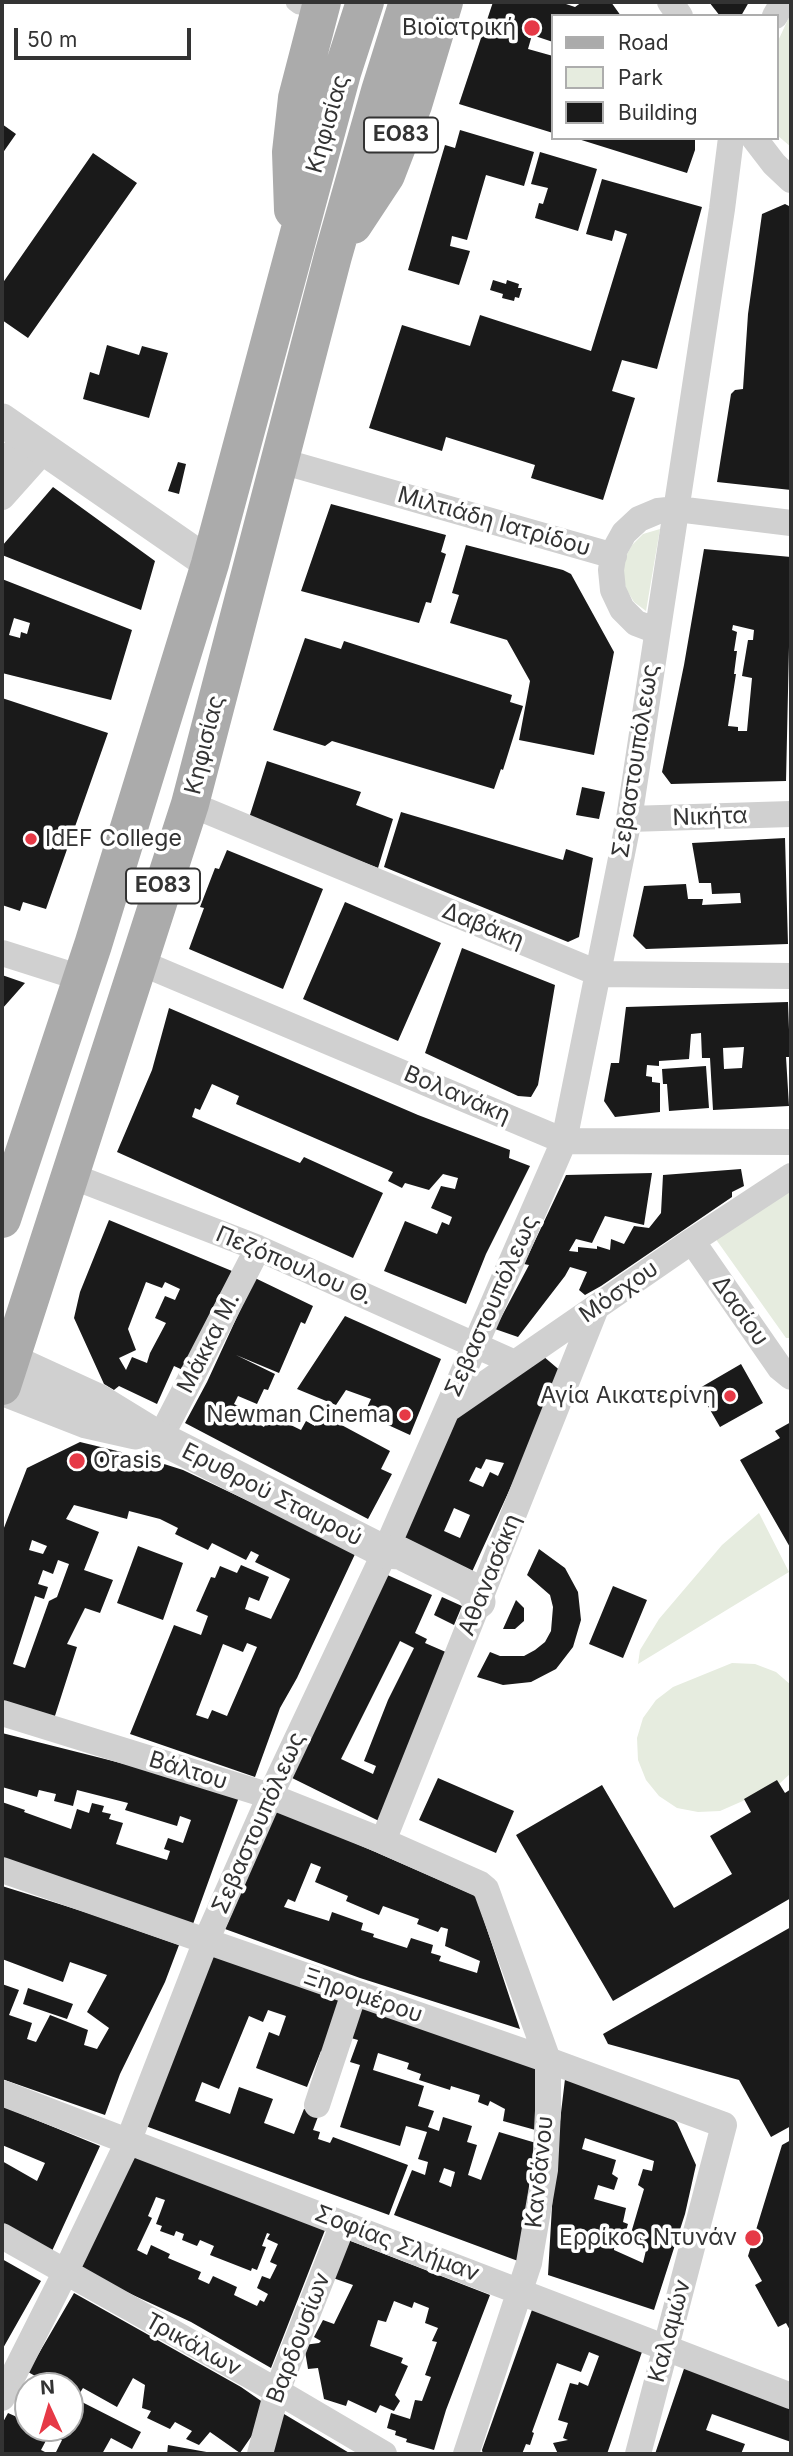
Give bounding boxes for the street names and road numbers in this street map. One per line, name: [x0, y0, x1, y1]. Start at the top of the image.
street label: Κηφισίας: [301, 72, 355, 176]
road number: ΕΟ83: [364, 118, 438, 152]
street label: Μιλτιάδη Ιατρίδου: [394, 481, 594, 563]
street label: Σεβαστουπόλεως: [607, 662, 665, 860]
street label: Κηφισίας: [179, 693, 231, 797]
street label: Νικήτα: [672, 802, 748, 832]
road number: ΕΟ83: [126, 868, 200, 903]
street label: Δαβάκη: [438, 897, 528, 955]
street label: Βολανάκη: [400, 1060, 514, 1130]
street label: Σεβαστουπόλεως: [440, 1211, 544, 1401]
street label: Πεζόπουλου Θ.: [212, 1221, 376, 1311]
street label: Μόσχου: [574, 1255, 664, 1329]
street label: Δασίου: [706, 1271, 774, 1351]
street label: Μάκκα Μ.: [172, 1288, 246, 1398]
street label: Ερυθρού Σταυρού: [177, 1438, 367, 1552]
street label: Αθανασάκη: [453, 1510, 527, 1640]
street label: Σεβαστουπόλεως: [207, 1728, 311, 1918]
street label: Βάλτου: [145, 1746, 231, 1796]
street label: Ξηρομέρου: [300, 1963, 426, 2029]
street label: Κανδάνου: [520, 2115, 560, 2229]
street label: Σοφίας Σλήμαν: [311, 2200, 483, 2288]
street label: Βαρδουσίων: [261, 2269, 337, 2407]
street label: Καλαμών: [643, 2277, 697, 2385]
street label: Τρικάλων: [140, 2307, 246, 2383]

